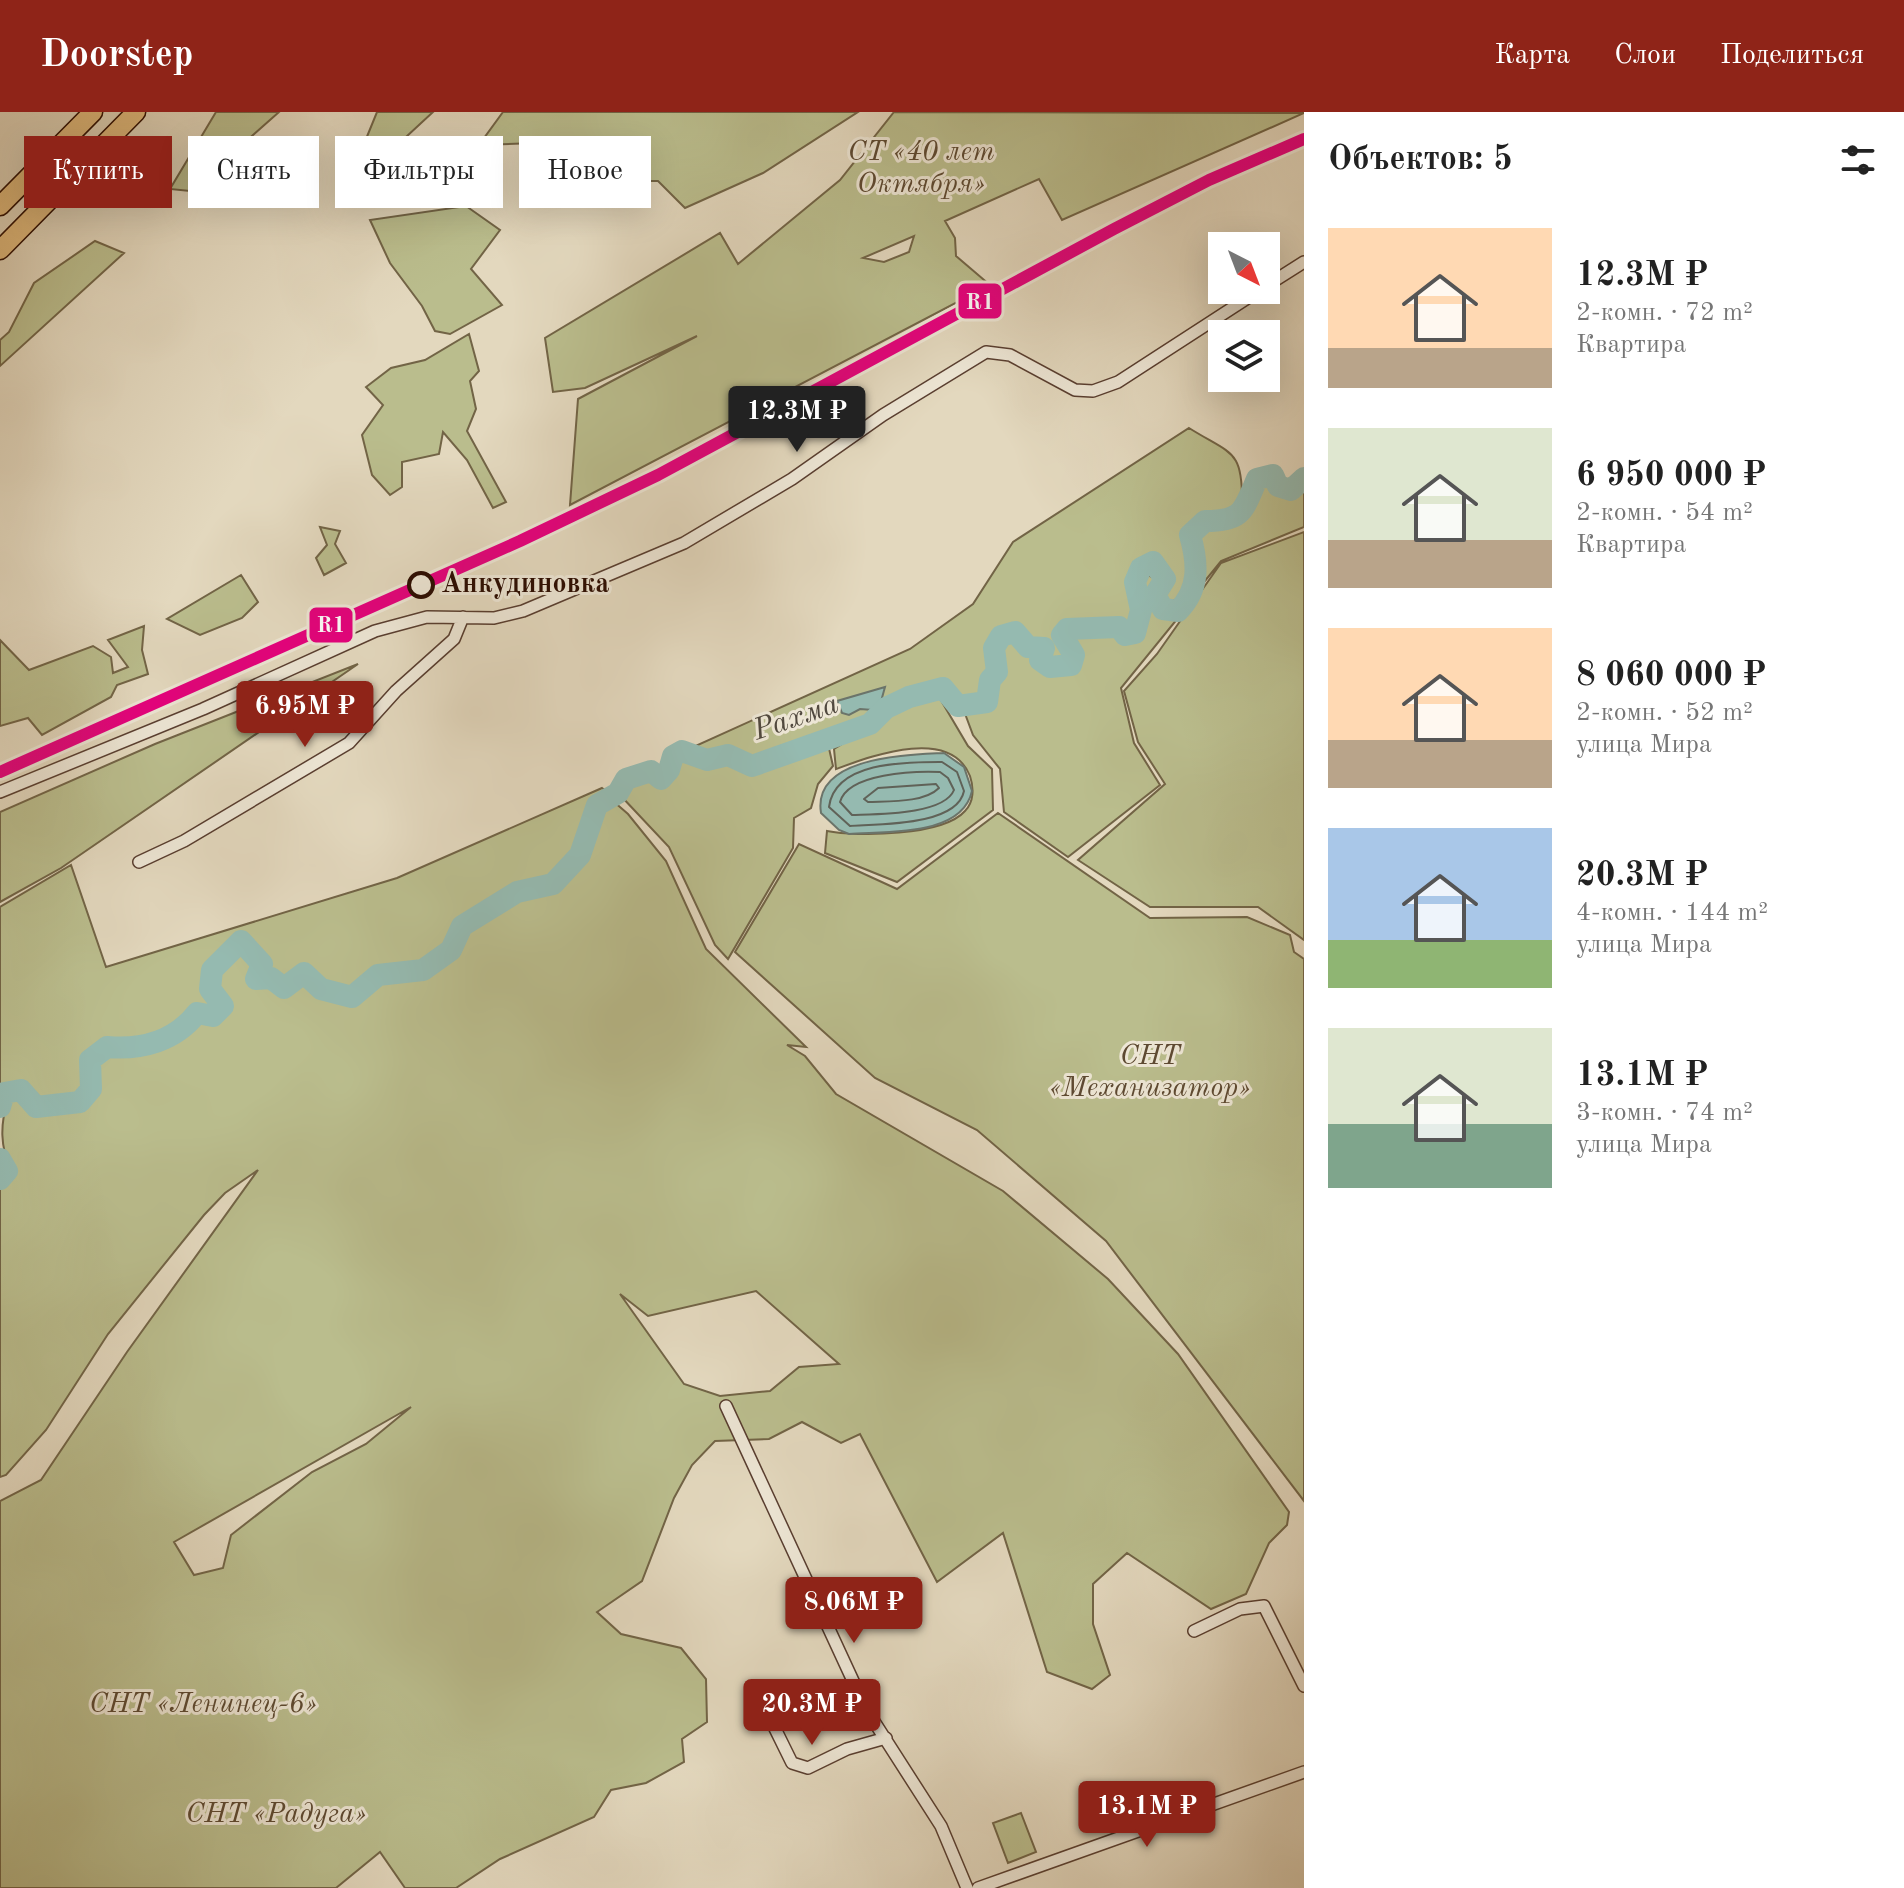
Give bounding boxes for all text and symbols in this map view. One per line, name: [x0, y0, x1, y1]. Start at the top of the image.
text: Doorstep: [40, 37, 193, 75]
text: Карта: [1494, 42, 1570, 70]
text: Слои: [1614, 42, 1676, 70]
text: Поделиться: [1720, 42, 1864, 70]
chip: Купить: [24, 136, 172, 208]
chip: Снять: [188, 136, 319, 208]
chip: Фильтры: [335, 136, 503, 208]
chip: Новое: [519, 136, 651, 208]
icon: filters: [1836, 138, 1880, 182]
park label: СТ «40 лет Октября»: [847, 139, 995, 199]
text: Объектов: 5: [1328, 143, 1513, 177]
north arrow: [1208, 232, 1280, 304]
map controls: [1208, 232, 1280, 392]
text: 12.3M ₽: [1576, 259, 1708, 293]
icon: home: [1392, 260, 1488, 356]
line badge: R1: [957, 282, 1003, 320]
text: R1: [966, 292, 994, 314]
text: 2-комн. · 72 m²: [1576, 300, 1753, 326]
button: layers: [1208, 320, 1280, 392]
text: Квартира: [1576, 332, 1686, 358]
pin: 12.3M ₽: [723, 386, 871, 454]
text: 12.3M ₽: [746, 399, 848, 425]
text: 6 950 000 ₽: [1576, 459, 1766, 493]
icon: home: [1392, 460, 1488, 556]
text: 2-комн. · 54 m²: [1576, 500, 1753, 526]
text: Квартира: [1576, 532, 1686, 558]
place label: Анкудиновка: [441, 571, 610, 599]
marker: Анкудиновка: [408, 572, 434, 598]
line badge: R1: [308, 606, 354, 644]
text: R1: [317, 615, 345, 637]
text: 8 060 000 ₽: [1576, 659, 1766, 693]
icon: home: [1392, 660, 1488, 756]
pin: 6.95M ₽: [231, 681, 379, 749]
water label: Рахма: [748, 689, 843, 747]
text: 6.95M ₽: [254, 694, 356, 720]
text: 2-комн. · 52 m²: [1576, 700, 1753, 726]
text: улица Мира: [1576, 732, 1712, 758]
text: 20.3M ₽: [1576, 859, 1708, 893]
icon: home: [1392, 860, 1488, 956]
text: 4-комн. · 144 m²: [1576, 900, 1768, 926]
text: улица Мира: [1576, 932, 1712, 958]
park label: СНТ «Механизатор»: [1049, 1043, 1251, 1103]
text: 13.1M ₽: [1576, 1059, 1708, 1093]
icon: home: [1392, 1060, 1488, 1156]
text: 3-комн. · 74 m²: [1576, 1100, 1753, 1126]
text: улица Мира: [1576, 1132, 1712, 1158]
pin: 8.06M ₽: [780, 1577, 928, 1645]
text: 8.06M ₽: [803, 1590, 905, 1616]
pin: 20.3M ₽: [738, 1679, 886, 1747]
park label: СНТ «Ленинец-6»: [89, 1691, 317, 1719]
text: 20.3M ₽: [761, 1692, 863, 1718]
pin: 13.1M ₽: [1073, 1781, 1221, 1849]
text: 13.1M ₽: [1096, 1794, 1198, 1820]
park label: СНТ «Радуга»: [185, 1801, 367, 1829]

